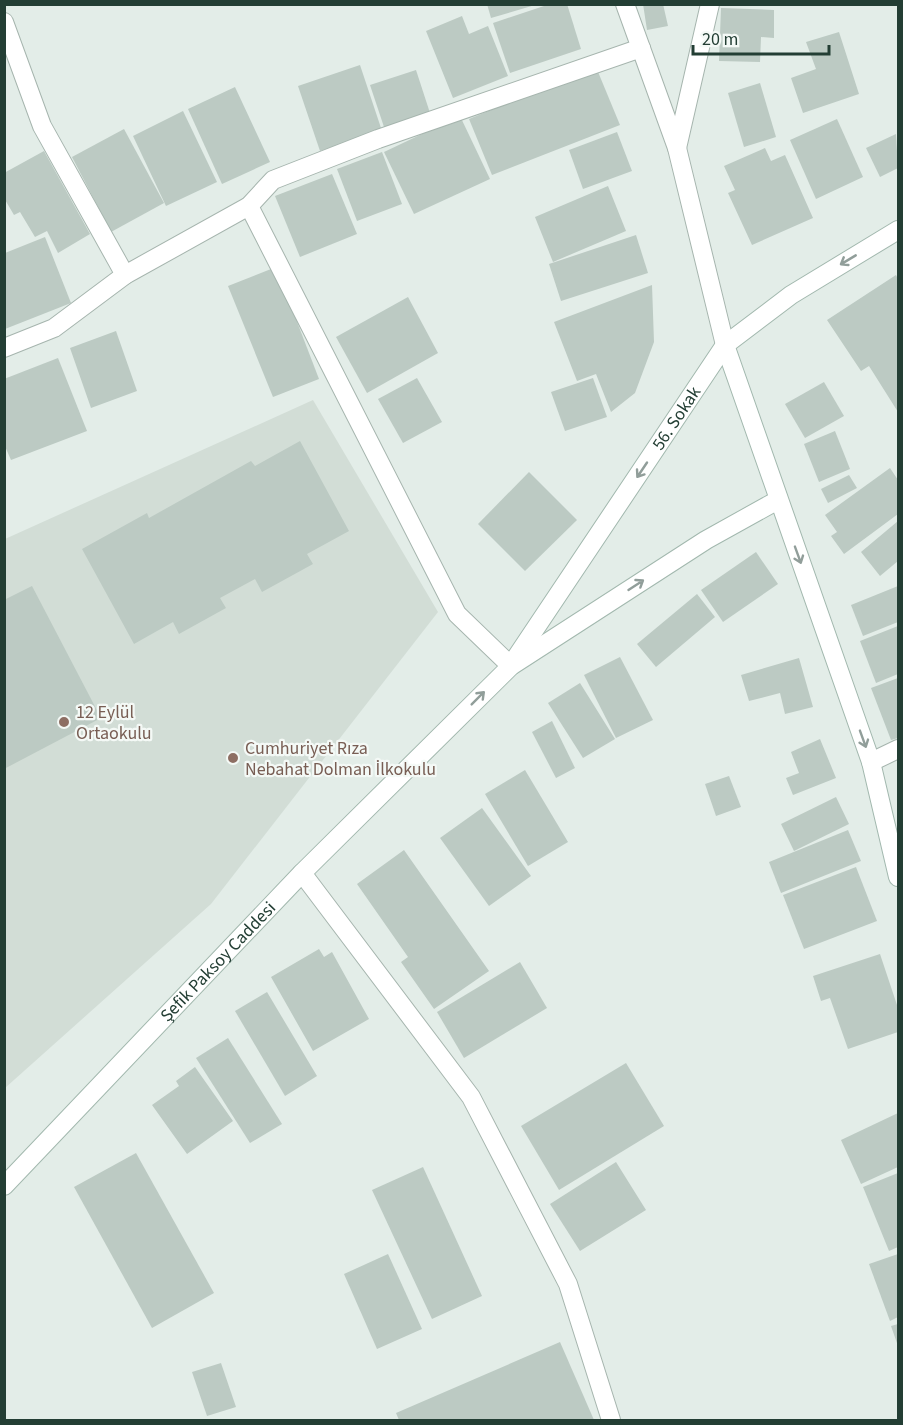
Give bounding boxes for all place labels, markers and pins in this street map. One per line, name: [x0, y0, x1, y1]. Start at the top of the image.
place label: 12 Eylül Ortaokulu: [76, 700, 152, 746]
marker: 12 Eylül Ortaokulu: [57, 715, 71, 729]
place label: Cumhuriyet Rıza Nebahat Dolman İlkokulu: [245, 736, 436, 782]
marker: Cumhuriyet Rıza Nebahat Dolman İlkokulu: [226, 751, 240, 765]

